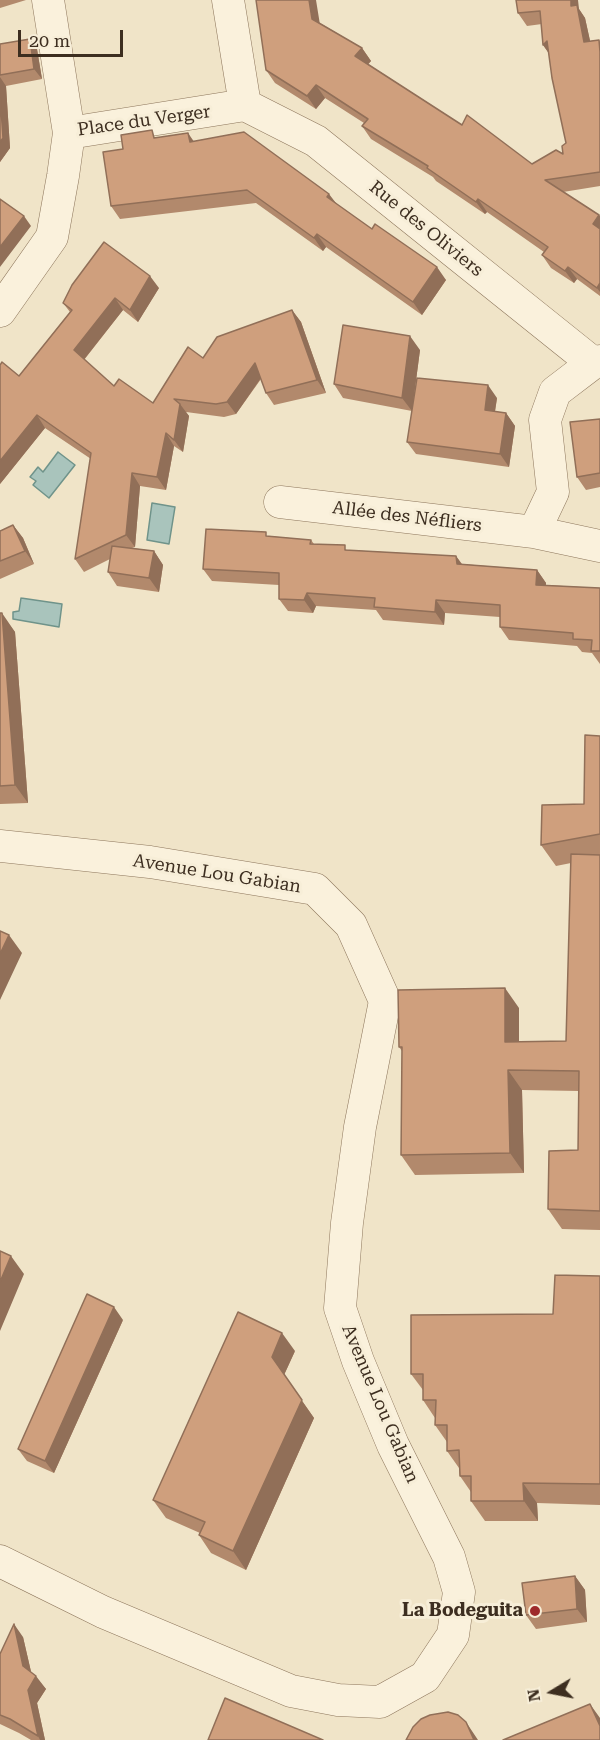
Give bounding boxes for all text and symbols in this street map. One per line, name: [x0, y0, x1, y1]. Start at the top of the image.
scale bar: [21, 18, 126, 56]
text: 20 m: [29, 30, 70, 51]
street label: Place du Verger: [76, 101, 212, 141]
street label: Rue des Oliviers: [365, 177, 487, 281]
street label: Allée des Néfliers: [331, 497, 483, 537]
street label: Avenue Lou Gabian: [131, 850, 303, 898]
street label: Avenue Lou Gabian: [337, 1322, 423, 1486]
place label: La Bodeguita: [402, 1600, 523, 1622]
marker: La Bodeguita: [528, 1604, 542, 1618]
north arrow: [522, 1662, 582, 1722]
text: N: [523, 1688, 544, 1703]

